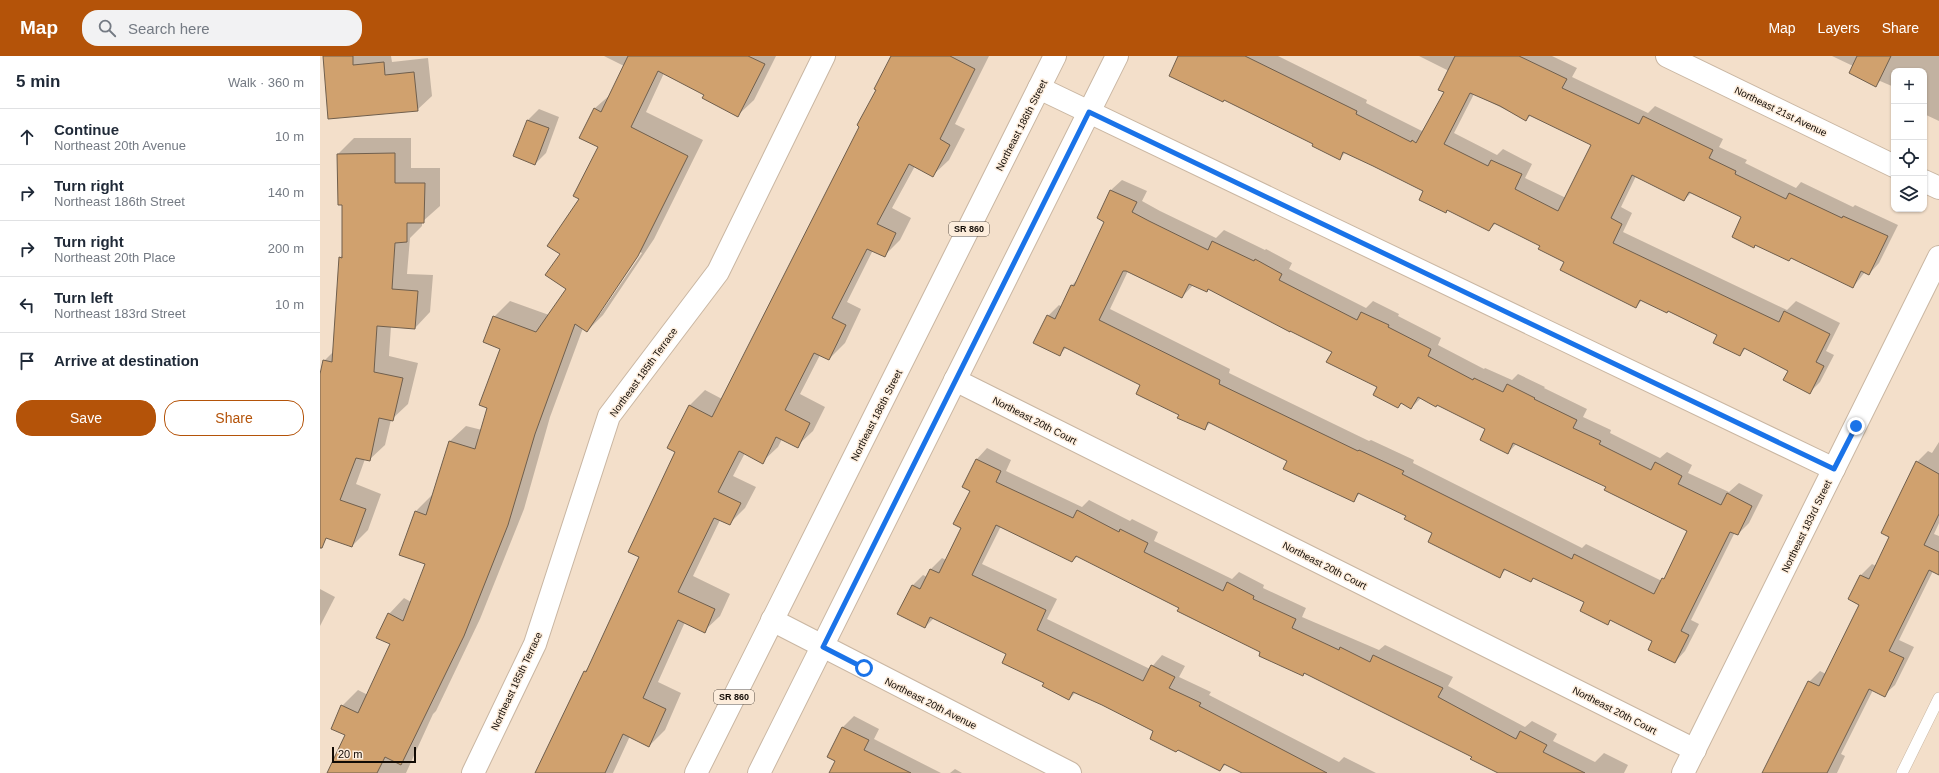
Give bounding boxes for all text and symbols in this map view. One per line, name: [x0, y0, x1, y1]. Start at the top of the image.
search box: [82, 10, 362, 46]
text: Map: [20, 17, 58, 38]
icon: search: [96, 17, 118, 39]
text: Search here: [128, 20, 210, 37]
text: Map: [1768, 20, 1796, 36]
text: Layers: [1818, 20, 1860, 36]
text: Share: [1882, 20, 1919, 36]
map controls: [1891, 68, 1927, 212]
button: +: [1891, 68, 1927, 104]
text: 5 min: [16, 72, 60, 91]
text: Walk · 360 m: [228, 75, 304, 90]
street label: Northeast 186th Street: [994, 78, 1049, 173]
street label: Northeast 21st Avenue: [1733, 84, 1829, 139]
button: −: [1891, 104, 1927, 140]
text: Continue: [54, 121, 119, 138]
icon: ahead: [16, 126, 38, 148]
text: 10 m: [275, 129, 304, 144]
text: Northeast 20th Avenue: [54, 138, 186, 153]
button: locate: [1891, 140, 1927, 176]
button: layers: [1891, 176, 1927, 212]
text: Turn right: [54, 177, 124, 194]
icon: right: [16, 182, 38, 204]
text: 140 m: [268, 185, 304, 200]
text: Northeast 186th Street: [54, 194, 185, 209]
road number: SR 860: [949, 222, 989, 236]
text: Turn right: [54, 233, 124, 250]
icon: right: [16, 238, 38, 260]
text: 200 m: [268, 241, 304, 256]
text: Northeast 20th Place: [54, 250, 175, 265]
text: Turn left: [54, 289, 113, 306]
icon: left: [16, 294, 38, 316]
text: 10 m: [275, 297, 304, 312]
text: Northeast 183rd Street: [54, 306, 186, 321]
street label: Northeast 185th Terrace: [607, 325, 680, 419]
icon: arrive: [16, 350, 38, 372]
text: Arrive at destination: [54, 352, 199, 369]
street label: Northeast 186th Street: [849, 368, 904, 463]
street label: Northeast 20th Court: [991, 394, 1079, 447]
button: Save: [16, 400, 156, 436]
button: Share: [164, 400, 304, 436]
route end: [1847, 417, 1865, 435]
street label: Northeast 183rd Street: [1779, 478, 1834, 574]
street label: Northeast 20th Court: [1281, 539, 1369, 592]
street label: Northeast 185th Terrace: [489, 630, 544, 732]
route start: [855, 659, 873, 677]
street label: Northeast 20th Avenue: [883, 675, 979, 732]
street label: Northeast 20th Court: [1571, 684, 1659, 737]
road number: SR 860: [714, 690, 754, 704]
scale bar: [332, 745, 416, 764]
text: 20 m: [338, 748, 362, 760]

